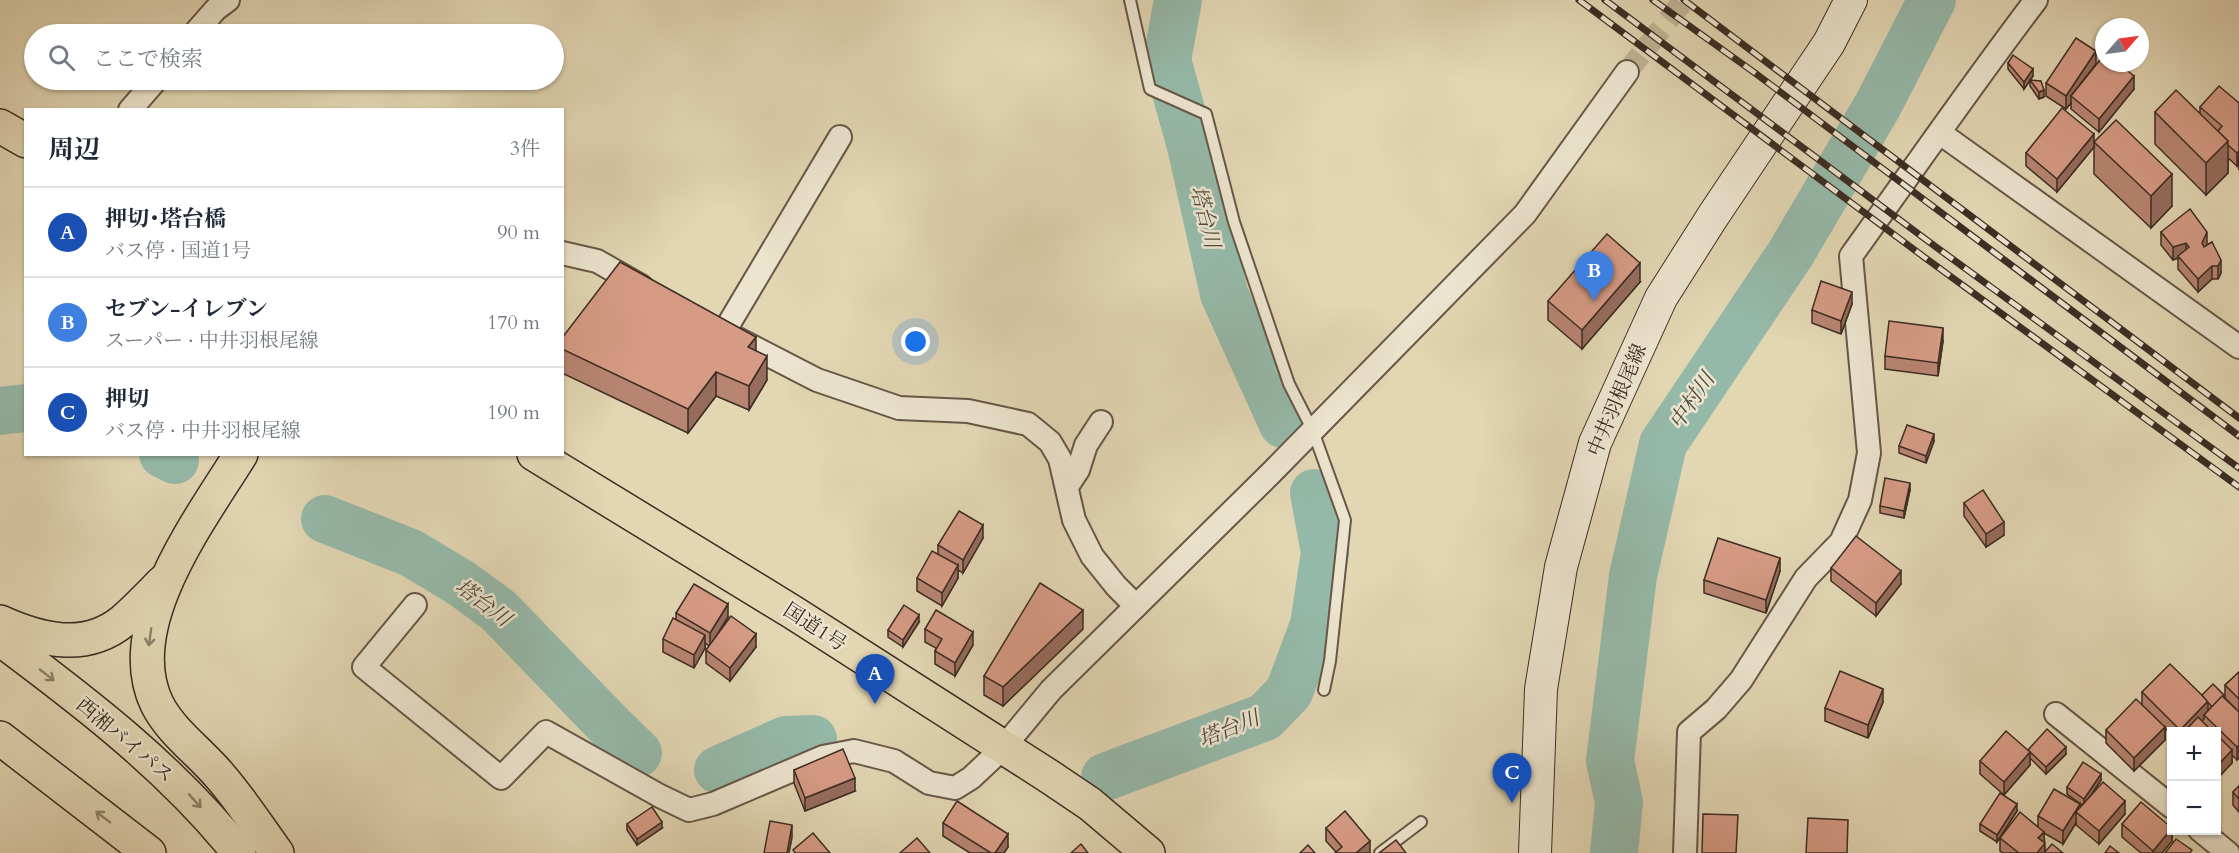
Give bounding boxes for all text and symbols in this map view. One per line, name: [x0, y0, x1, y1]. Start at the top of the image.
north arrow: [2095, 18, 2149, 72]
search box: [24, 24, 564, 90]
icon: search: [45, 41, 78, 74]
text: ここで検索: [93, 44, 203, 74]
text: 周辺: [48, 132, 100, 167]
text: 3件: [510, 135, 540, 162]
water label: 塔台川: [1183, 183, 1227, 253]
text: 押切･塔台橋: [105, 204, 226, 234]
text: A: [60, 219, 75, 246]
text: 90 m: [497, 219, 540, 246]
text: バス停 · 国道1号: [105, 237, 251, 264]
pin: B: [1574, 252, 1614, 301]
text: セブン-イレブン: [105, 294, 268, 324]
text: B: [60, 309, 75, 336]
text: 170 m: [487, 309, 540, 336]
text: スーパー · 中井羽根尾線: [105, 327, 319, 354]
your location: [901, 327, 930, 356]
street label: 中井羽根尾線: [1581, 339, 1653, 461]
water label: 中村川: [1662, 365, 1723, 435]
text: 押切: [105, 384, 149, 414]
text: C: [60, 399, 75, 426]
text: 190 m: [487, 399, 540, 426]
text: バス停 · 中井羽根尾線: [105, 417, 301, 444]
water label: 塔台川: [449, 572, 518, 635]
street label: 国道1号: [778, 597, 852, 657]
one-way arrow: [144, 626, 155, 646]
pin: A: [856, 654, 894, 704]
one-way arrow: [38, 668, 54, 681]
street label: 西湘バイパス: [71, 691, 179, 789]
water label: 塔台川: [1194, 703, 1265, 754]
map controls: [2167, 727, 2221, 835]
button: +: [2167, 727, 2221, 781]
pin: C: [1492, 754, 1532, 803]
button: −: [2167, 781, 2221, 835]
one-way arrow: [188, 793, 202, 808]
one-way arrow: [96, 811, 112, 823]

